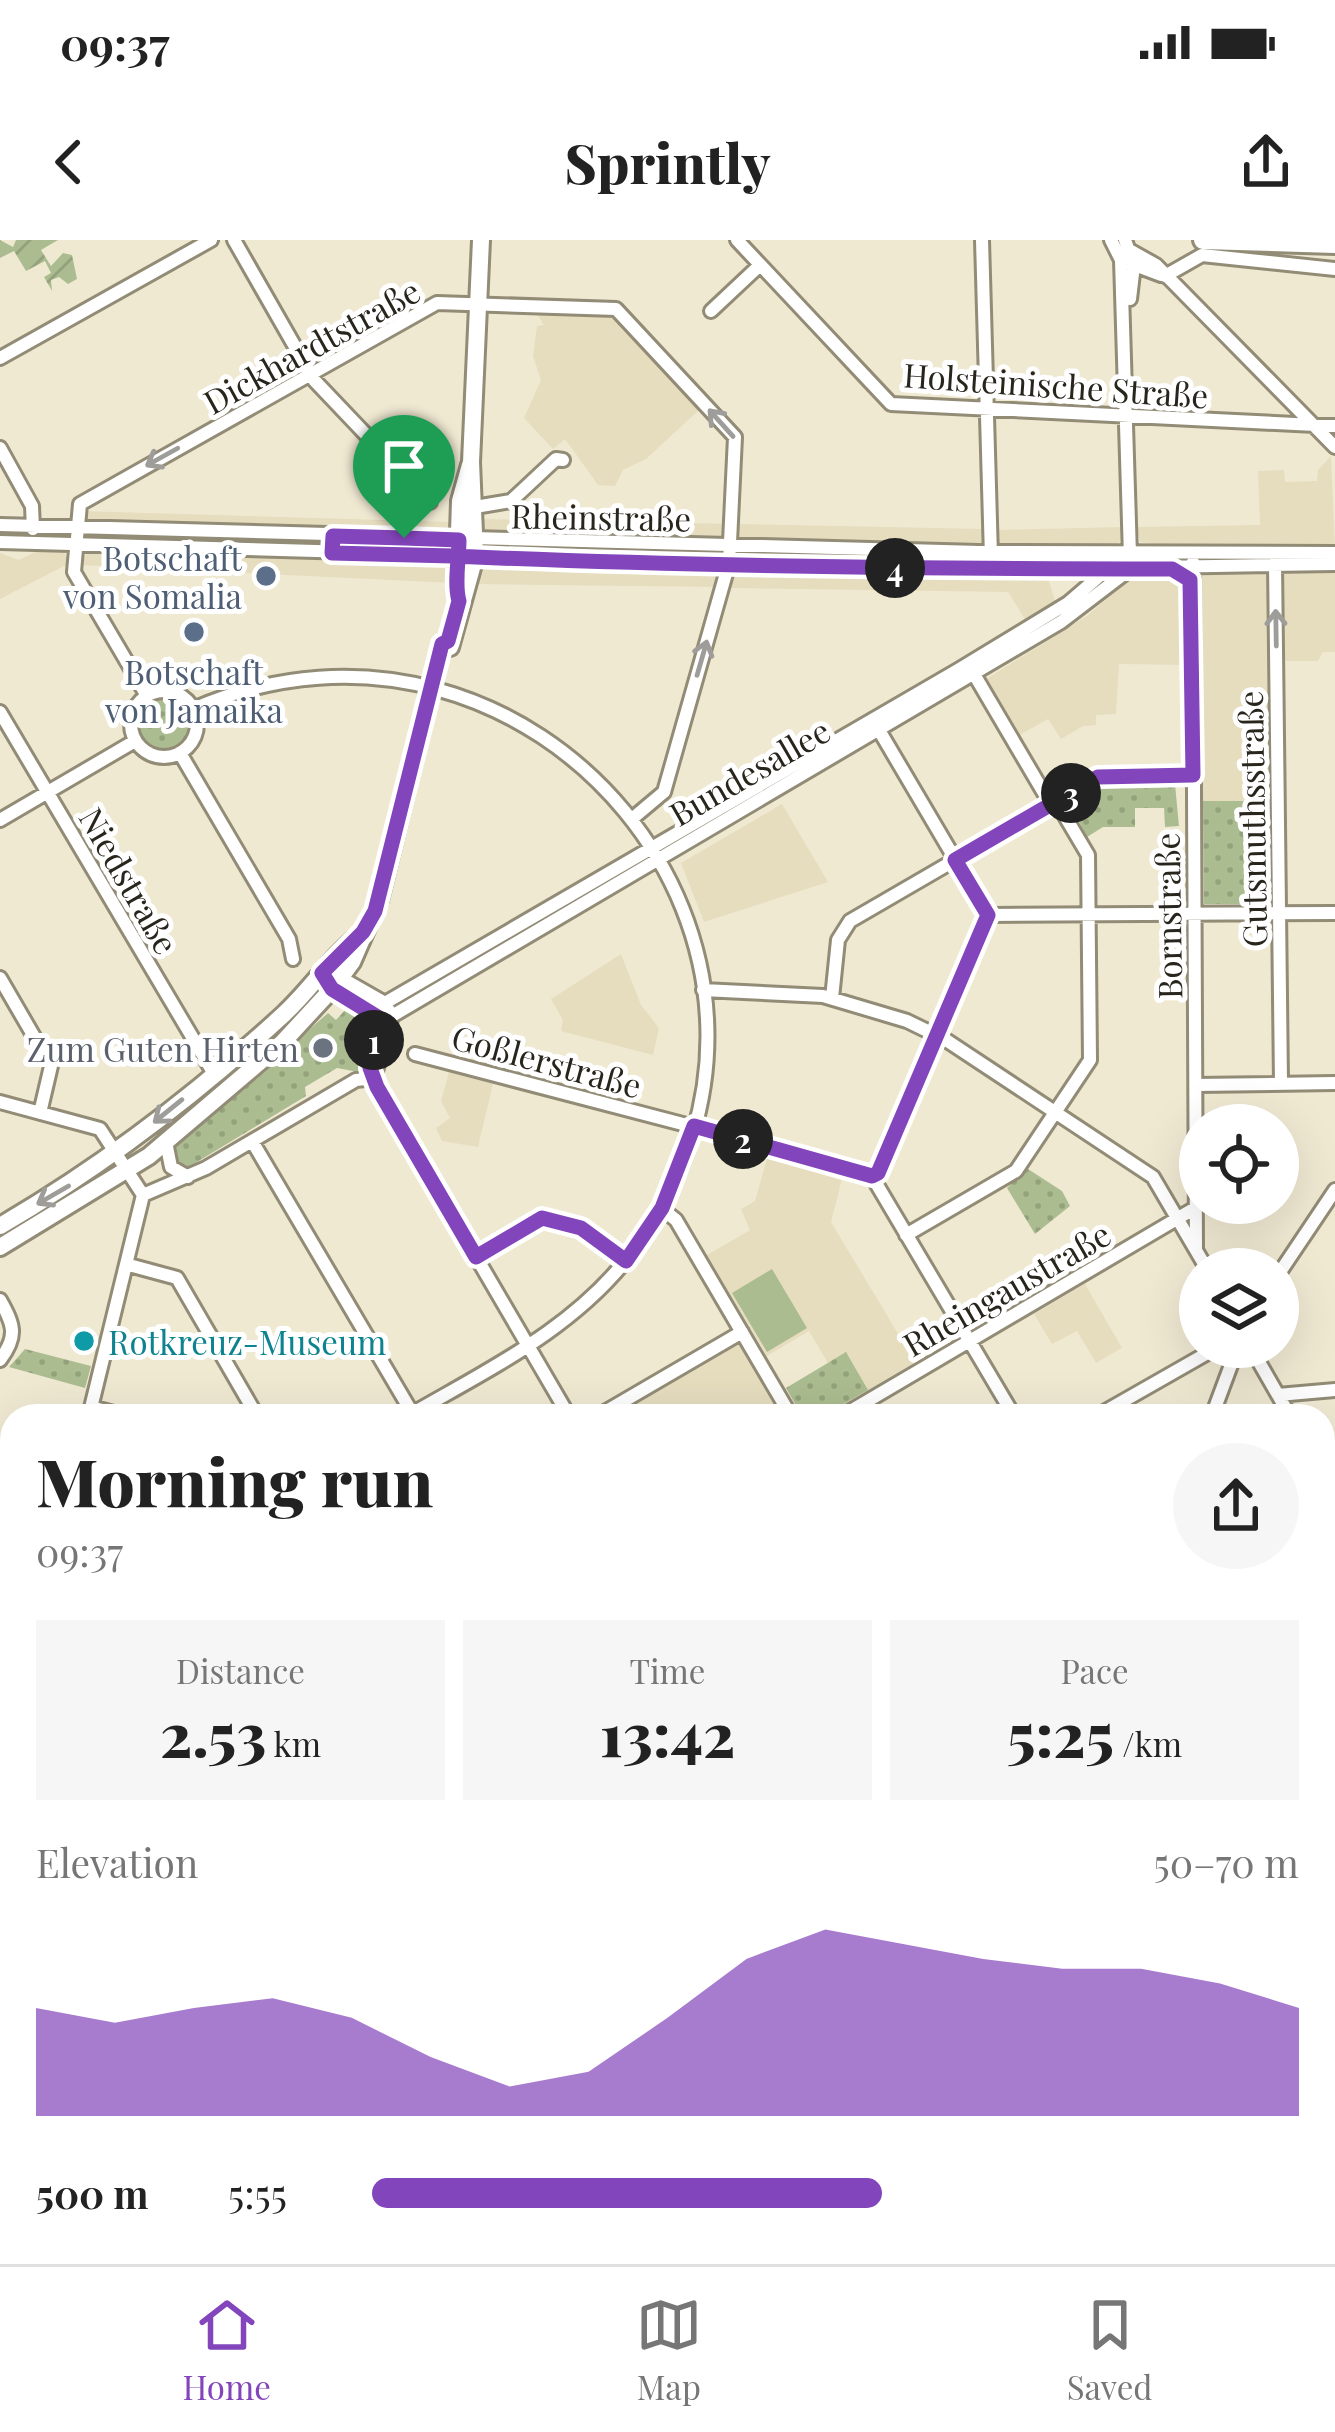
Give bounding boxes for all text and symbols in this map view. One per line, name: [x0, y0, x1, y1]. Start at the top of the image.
text: 09:37: [60, 12, 169, 72]
text: Sprintly: [564, 126, 771, 198]
icon: back: [36, 129, 102, 195]
icon: share: [1233, 129, 1299, 195]
street label: Dickhardtstraße: [195, 267, 427, 423]
street label: Holsteinische Straße: [902, 351, 1210, 417]
one-way arrow: [708, 408, 735, 438]
pin: [353, 415, 455, 538]
icon: arrive: [371, 433, 437, 499]
one-way arrow: [145, 446, 180, 470]
street label: Rheinstraße: [510, 492, 692, 540]
place label: Botschaft von Somalia: [62, 535, 243, 617]
pin: 4: [865, 538, 925, 598]
text: 4: [886, 546, 904, 590]
marker: Botschaft von Somalia: [253, 563, 279, 589]
one-way arrow: [1265, 609, 1287, 648]
marker: Botschaft von Jamaika: [181, 619, 207, 645]
one-way arrow: [692, 640, 714, 678]
place label: Botschaft von Jamaika: [104, 649, 284, 731]
street label: Gutsmuthsstraße: [1227, 690, 1275, 948]
street label: Bundesallee: [661, 707, 837, 835]
pin: 3: [1041, 763, 1101, 823]
text: 3: [1063, 771, 1079, 815]
street label: Niedstraße: [70, 799, 190, 961]
street label: Bornstraße: [1144, 832, 1190, 1000]
pin: 1: [344, 1010, 404, 1070]
street label: Goßlerstraße: [447, 1014, 647, 1106]
text: 1: [368, 1018, 380, 1062]
place label: Zum Guten Hirten: [27, 1026, 299, 1070]
marker: Zum Guten Hirten: [310, 1035, 336, 1061]
one-way arrow: [153, 1098, 185, 1124]
map controls: [1179, 1104, 1299, 1368]
button: locate: [1179, 1104, 1299, 1224]
pin: 2: [713, 1109, 773, 1169]
text: 2: [734, 1117, 752, 1161]
one-way arrow: [37, 1183, 71, 1207]
street label: Rheingaustraße: [894, 1211, 1118, 1365]
button: layers: [1179, 1248, 1299, 1368]
place label: Rotkreuz-Museum: [108, 1319, 386, 1363]
marker: Rotkreuz-Museum: [71, 1328, 97, 1354]
text: Morning run: [36, 1436, 433, 1524]
button: share: [1173, 1443, 1299, 1569]
text: 09:37: [36, 1525, 123, 1577]
text: Distance: [176, 1648, 305, 1692]
text: Time: [629, 1648, 706, 1692]
text: Pace: [1060, 1648, 1129, 1692]
text: 2.53: [160, 1692, 266, 1772]
text: 13:42: [600, 1692, 735, 1772]
text: 5:25: [1007, 1692, 1114, 1772]
text: km: [266, 1721, 321, 1765]
text: /km: [1114, 1721, 1182, 1765]
text: Elevation: [36, 1836, 198, 1888]
text: 50–70 m: [1154, 1836, 1299, 1888]
text: 500 m: [36, 2167, 149, 2219]
text: 5:55: [228, 2167, 287, 2219]
tab: Home: [182, 2292, 271, 2408]
tab: Map: [636, 2292, 702, 2408]
tab: Saved: [1067, 2292, 1153, 2408]

